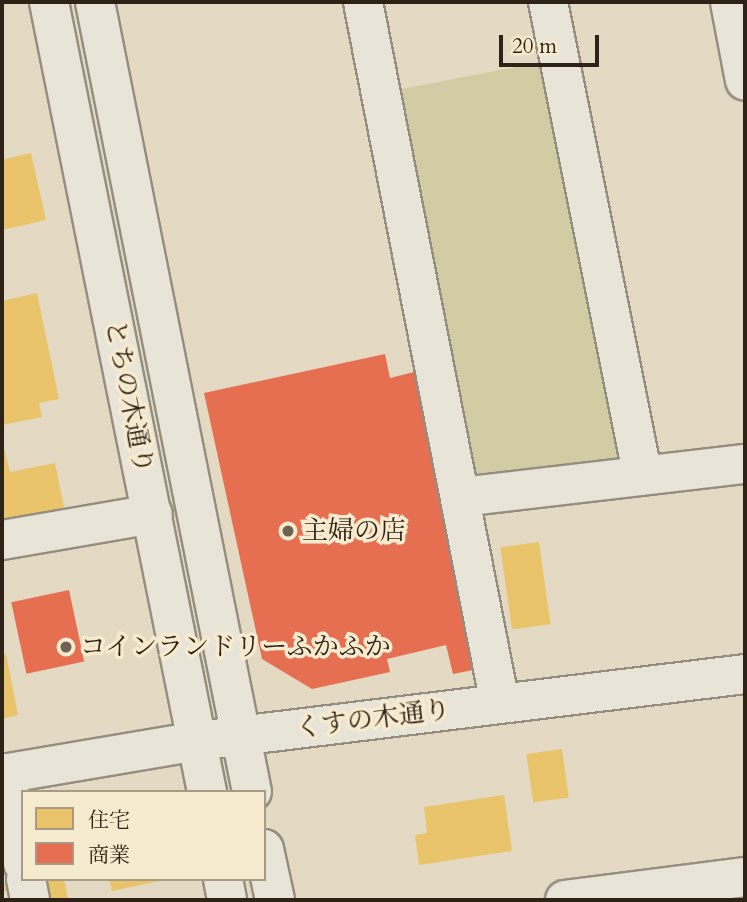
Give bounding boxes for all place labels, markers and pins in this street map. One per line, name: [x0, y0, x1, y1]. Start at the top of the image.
place label: 主婦の店: [302, 515, 406, 547]
marker: 主婦の店: [280, 523, 296, 539]
place label: コインランドリーふかふか: [80, 631, 392, 663]
marker: コインランドリーふかふか: [58, 639, 74, 655]

